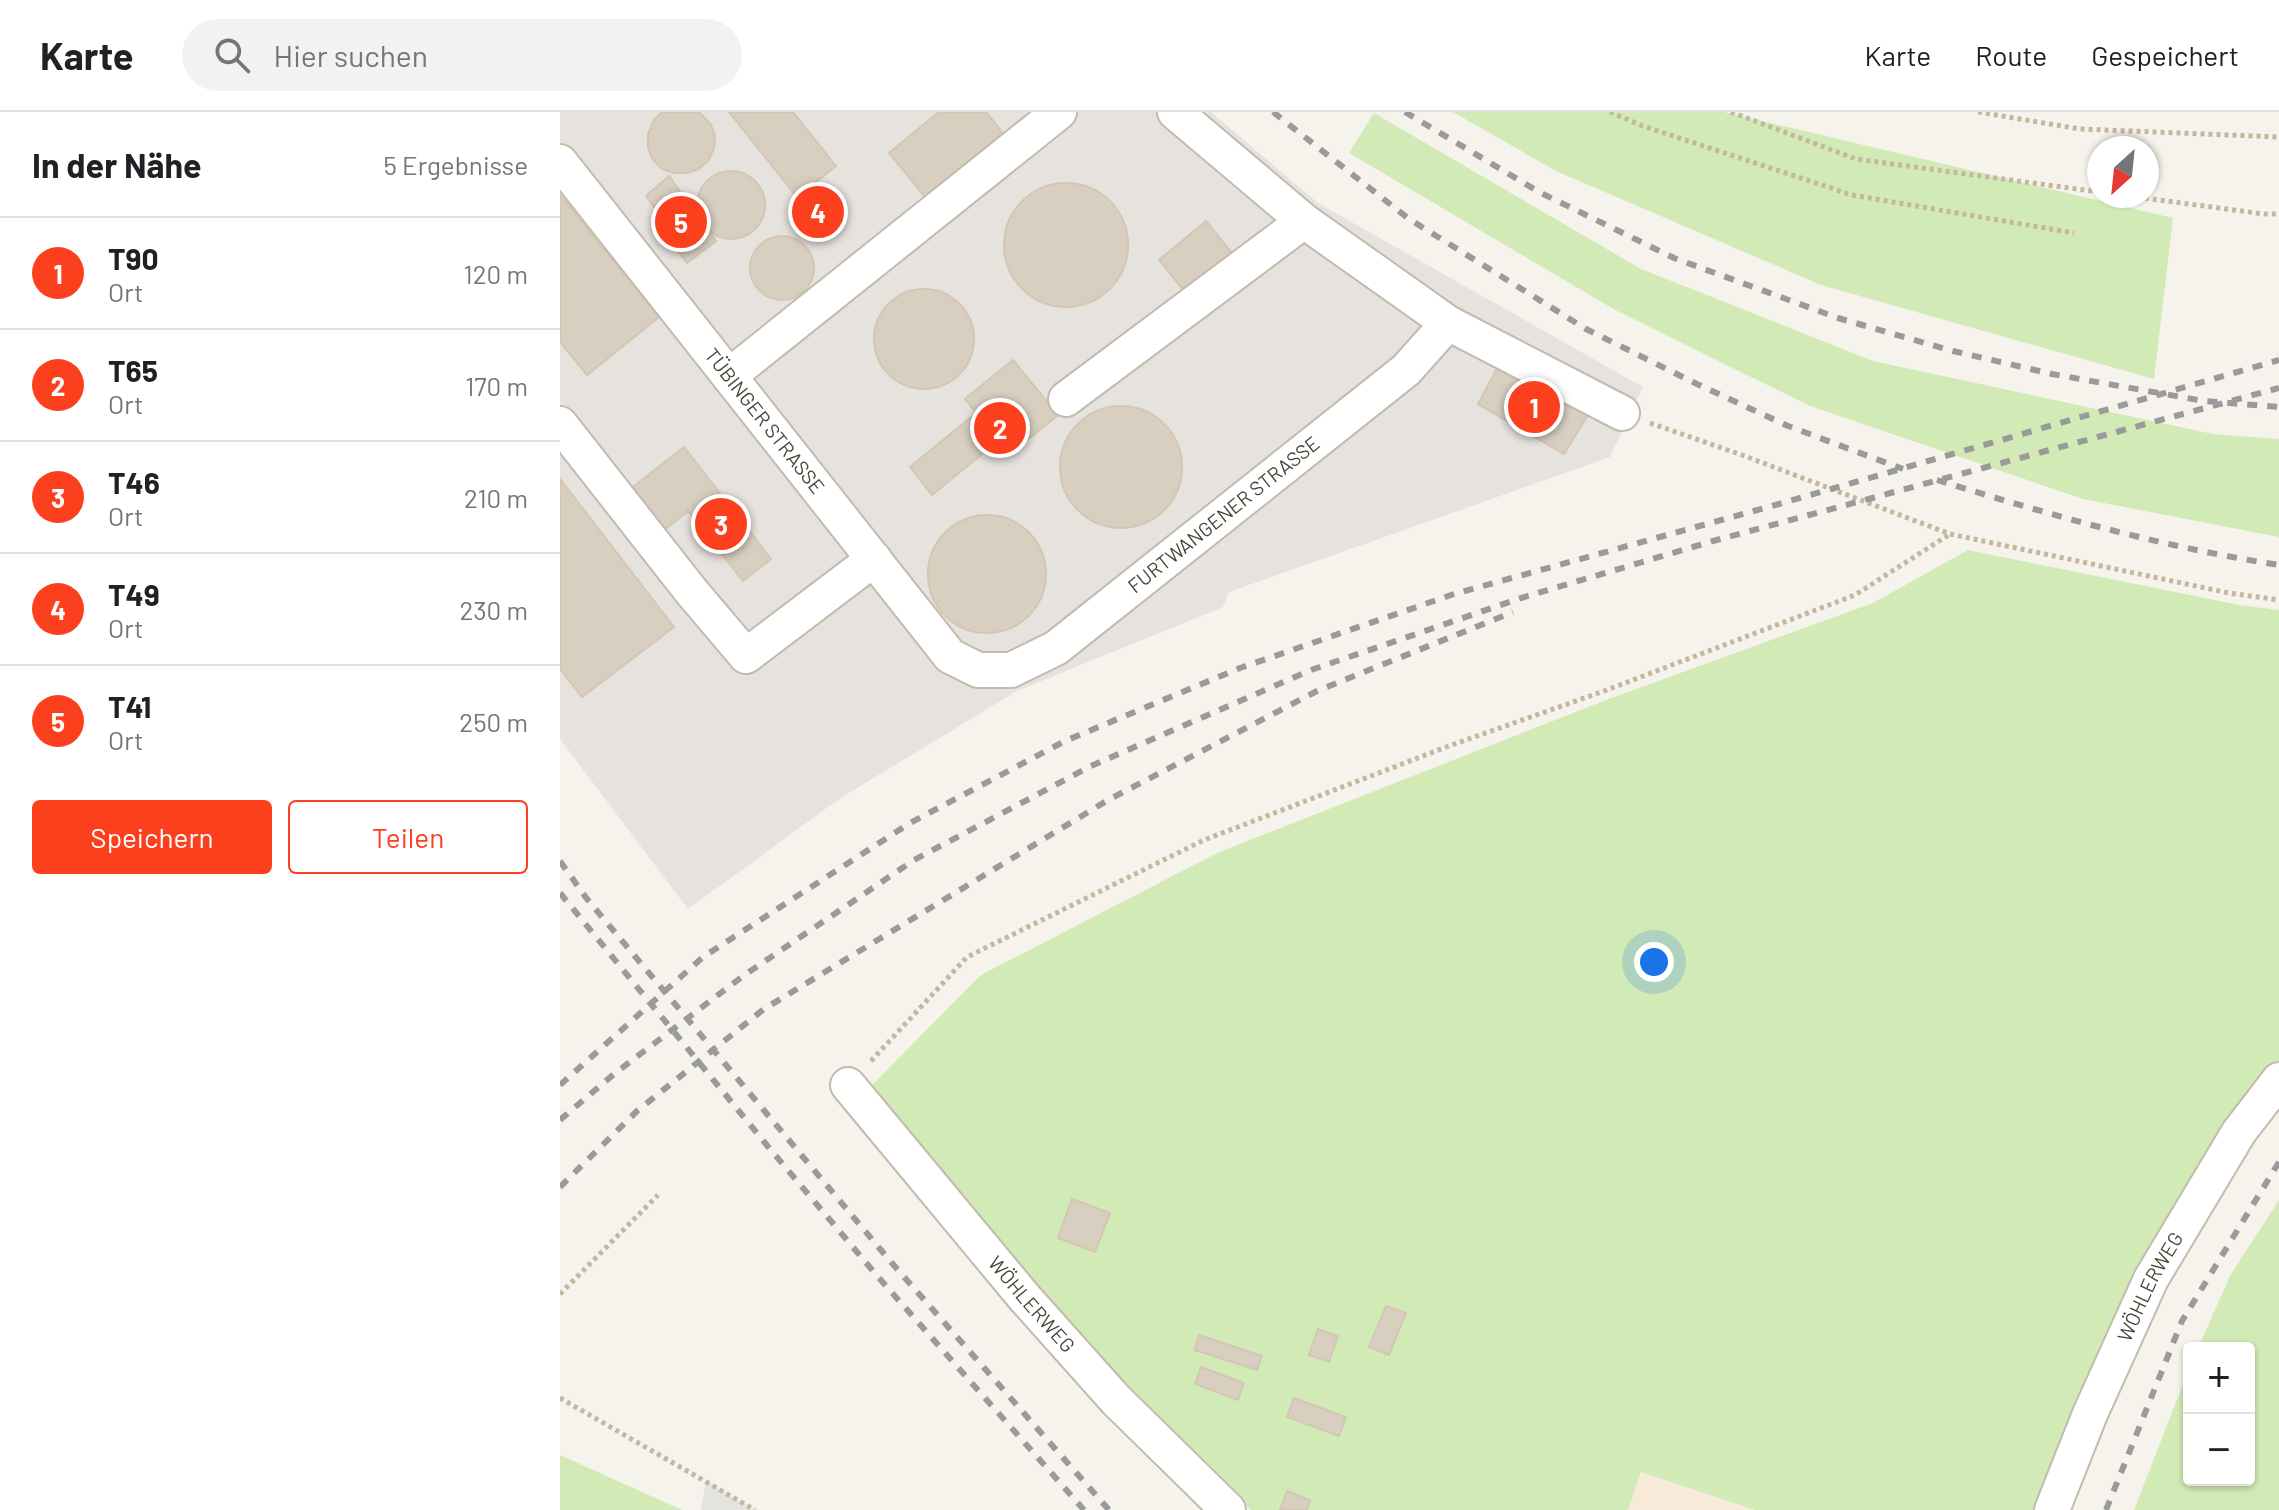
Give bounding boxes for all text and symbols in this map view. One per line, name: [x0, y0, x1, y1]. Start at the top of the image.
search box: [182, 19, 742, 91]
text: Karte: [40, 32, 134, 78]
icon: search: [210, 33, 254, 77]
text: Hier suchen: [274, 37, 428, 73]
text: Karte: [1865, 38, 1931, 72]
text: Route: [1975, 38, 2047, 72]
text: Gespeichert: [2091, 38, 2239, 72]
north arrow: [2087, 136, 2159, 208]
text: In der Nähe: [32, 144, 202, 185]
text: 5 Ergebnisse: [383, 149, 528, 180]
pin: 4: [792, 182, 844, 242]
pin: 5: [655, 192, 707, 252]
text: T90: [108, 240, 159, 276]
text: 1: [53, 258, 63, 289]
text: 120 m: [464, 258, 528, 289]
text: Ort: [108, 276, 143, 307]
street label: TÜBINGER STRASSE: [700, 343, 830, 498]
text: T65: [108, 352, 158, 388]
text: 2: [51, 370, 65, 401]
text: 170 m: [465, 370, 528, 401]
pin: 1: [1508, 377, 1560, 437]
text: Ort: [108, 388, 143, 419]
pin: 2: [974, 398, 1026, 458]
street label: FURTWANGENER STRASSE: [1123, 431, 1324, 597]
text: T46: [108, 464, 160, 500]
text: 3: [51, 482, 65, 513]
text: 210 m: [464, 482, 528, 513]
pin: 3: [695, 494, 747, 554]
text: Ort: [108, 500, 143, 531]
text: T49: [108, 576, 160, 612]
text: 4: [50, 594, 66, 625]
text: 230 m: [459, 594, 528, 625]
text: Ort: [108, 612, 143, 643]
text: T41: [108, 688, 151, 724]
text: 5: [51, 706, 65, 737]
text: 250 m: [459, 706, 528, 737]
text: Ort: [108, 724, 143, 755]
button: Speichern: [32, 800, 272, 874]
button: Teilen: [288, 800, 528, 874]
your location: [1634, 942, 1674, 982]
street label: WÖHLERWEG: [2111, 1227, 2187, 1345]
street label: WÖHLERWEG: [984, 1251, 1081, 1357]
map controls: [2183, 1342, 2255, 1486]
button: +: [2183, 1342, 2255, 1414]
button: −: [2183, 1414, 2255, 1486]

